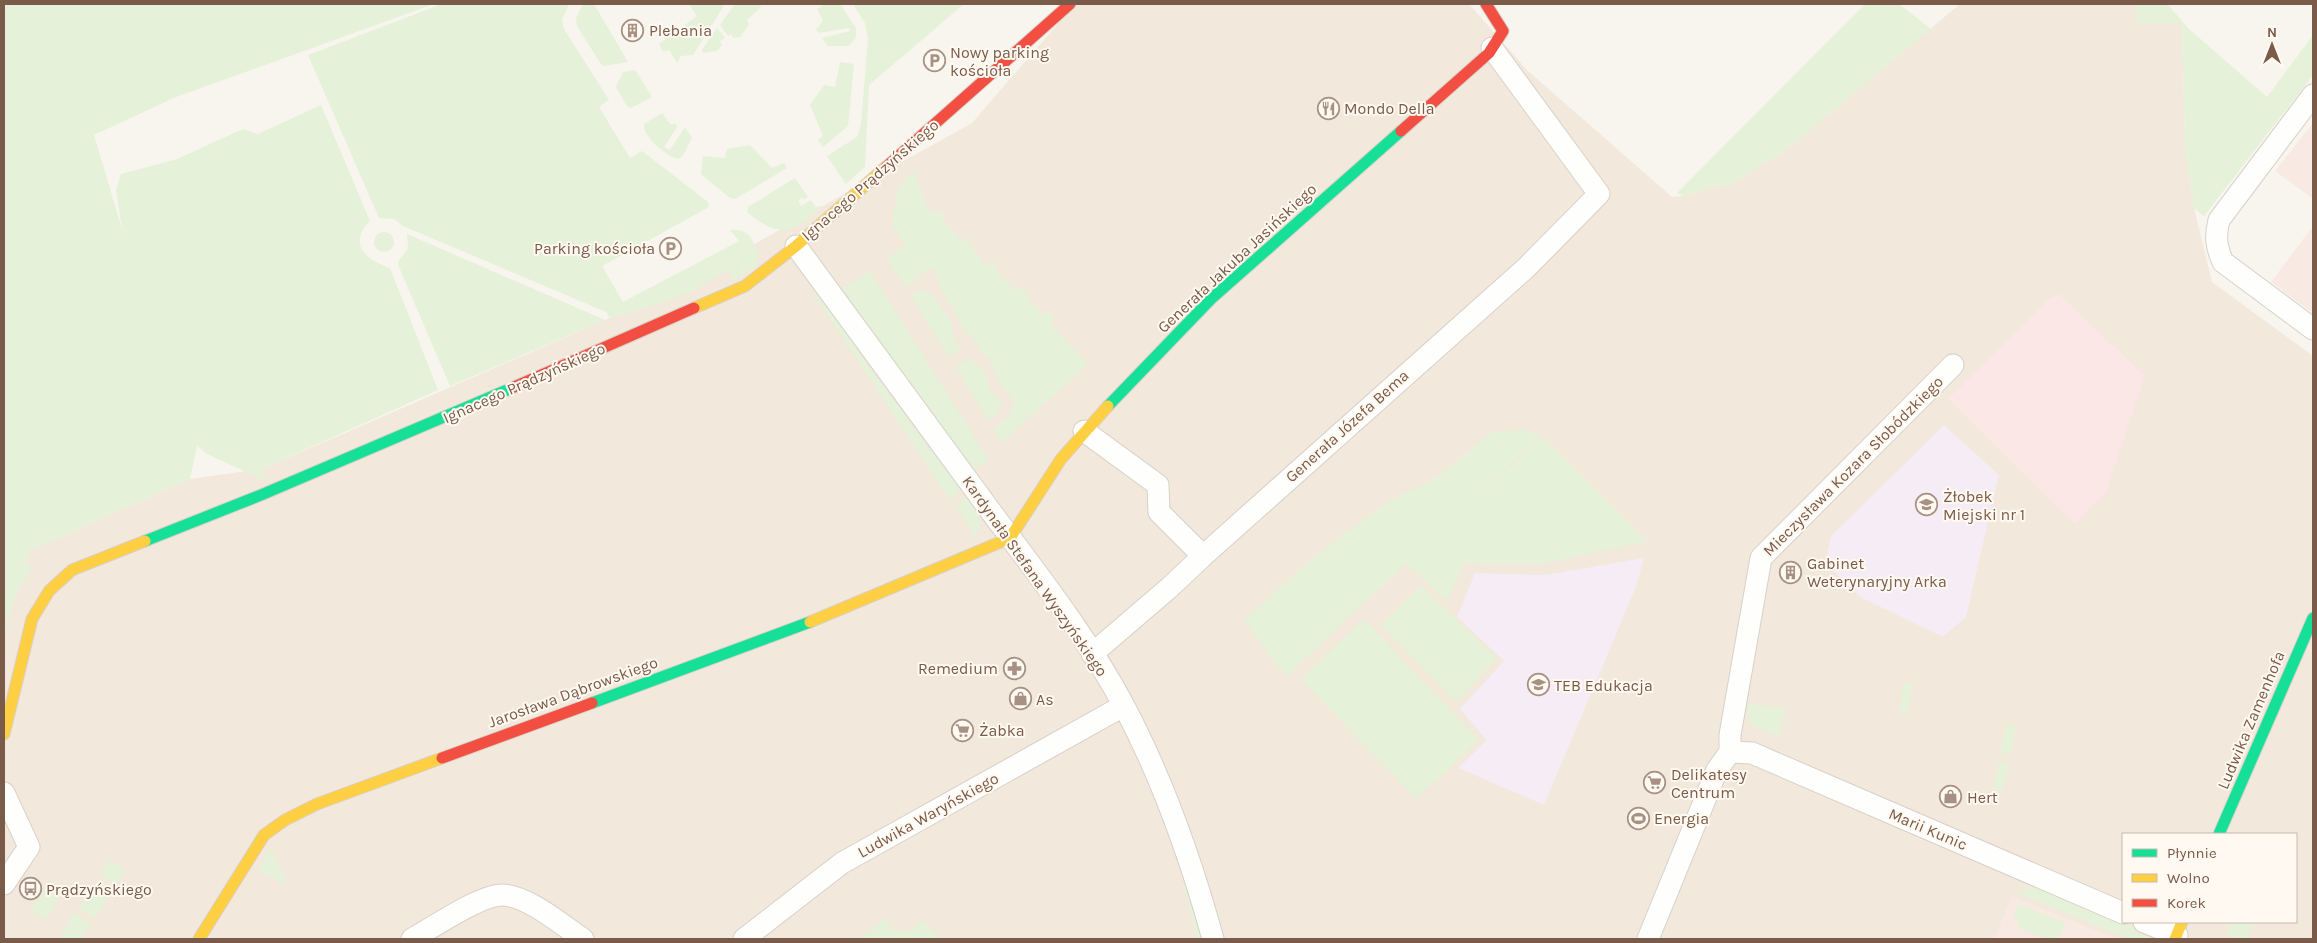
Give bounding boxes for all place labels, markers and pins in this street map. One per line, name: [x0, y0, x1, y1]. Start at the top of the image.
building icon: Plebania: [621, 18, 645, 42]
place label: Plebania: [649, 21, 712, 40]
place label: Nowy parking kościoła: [950, 43, 1049, 80]
parking icon: Nowy parking kościoła: [922, 49, 946, 73]
restaurant icon: Mondo Della: [1316, 96, 1340, 120]
place label: Mondo Della: [1344, 99, 1435, 118]
parking icon: Parking kościoła: [659, 236, 683, 260]
place label: Parking kościoła: [534, 239, 655, 258]
place label: Żłobek Miejski nr 1: [1943, 487, 2025, 524]
school or university icon: Żłobek Miejski nr 1: [1915, 493, 1939, 517]
place label: Gabinet Weterynaryjny Arka: [1807, 554, 1947, 591]
building icon: Gabinet Weterynaryjny Arka: [1779, 560, 1803, 584]
pharmacy icon: Remedium: [1002, 656, 1026, 680]
place label: Remedium: [918, 659, 998, 678]
school or university icon: TEB Edukacja: [1526, 673, 1550, 697]
place label: TEB Edukacja: [1554, 676, 1653, 695]
shop icon: As: [1008, 687, 1032, 711]
place label: As: [1036, 690, 1054, 709]
supermarket icon: Żabka: [951, 718, 975, 742]
place label: Żabka: [979, 721, 1025, 740]
place label: Delikatesy Centrum: [1671, 765, 1747, 802]
supermarket icon: Delikatesy Centrum: [1643, 771, 1667, 795]
shop icon: Hert: [1939, 785, 1963, 809]
place label: Hert: [1967, 788, 1998, 807]
sports icon: Energia: [1626, 806, 1650, 830]
place label: Energia: [1654, 809, 1709, 828]
bus stop icon: Prądzyńskiego: [18, 877, 42, 901]
place label: Prądzyńskiego: [46, 880, 152, 899]

